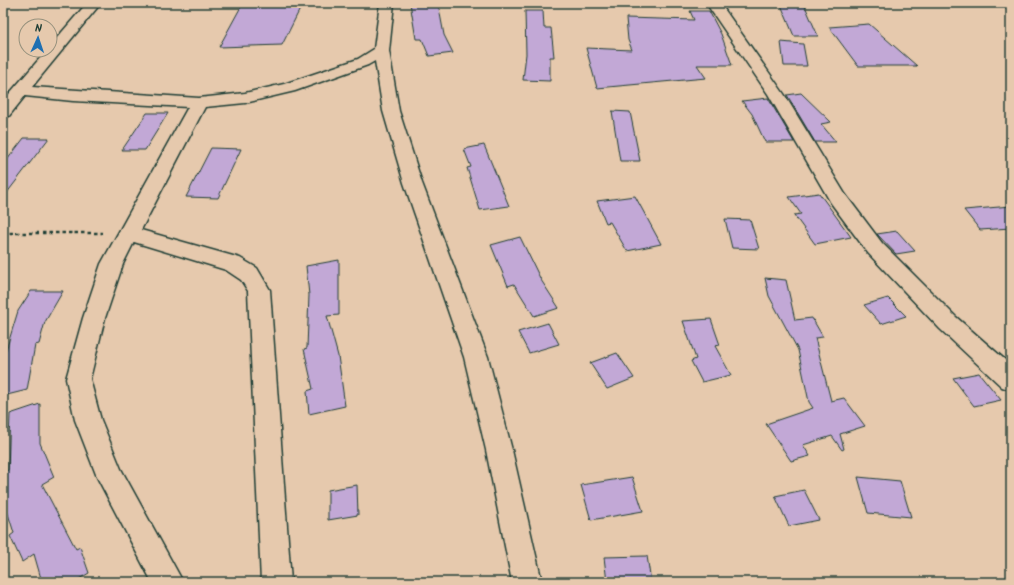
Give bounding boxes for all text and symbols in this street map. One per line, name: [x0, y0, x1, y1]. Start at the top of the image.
north arrow: [18, 18, 58, 58]
text: N: [35, 20, 42, 38]

